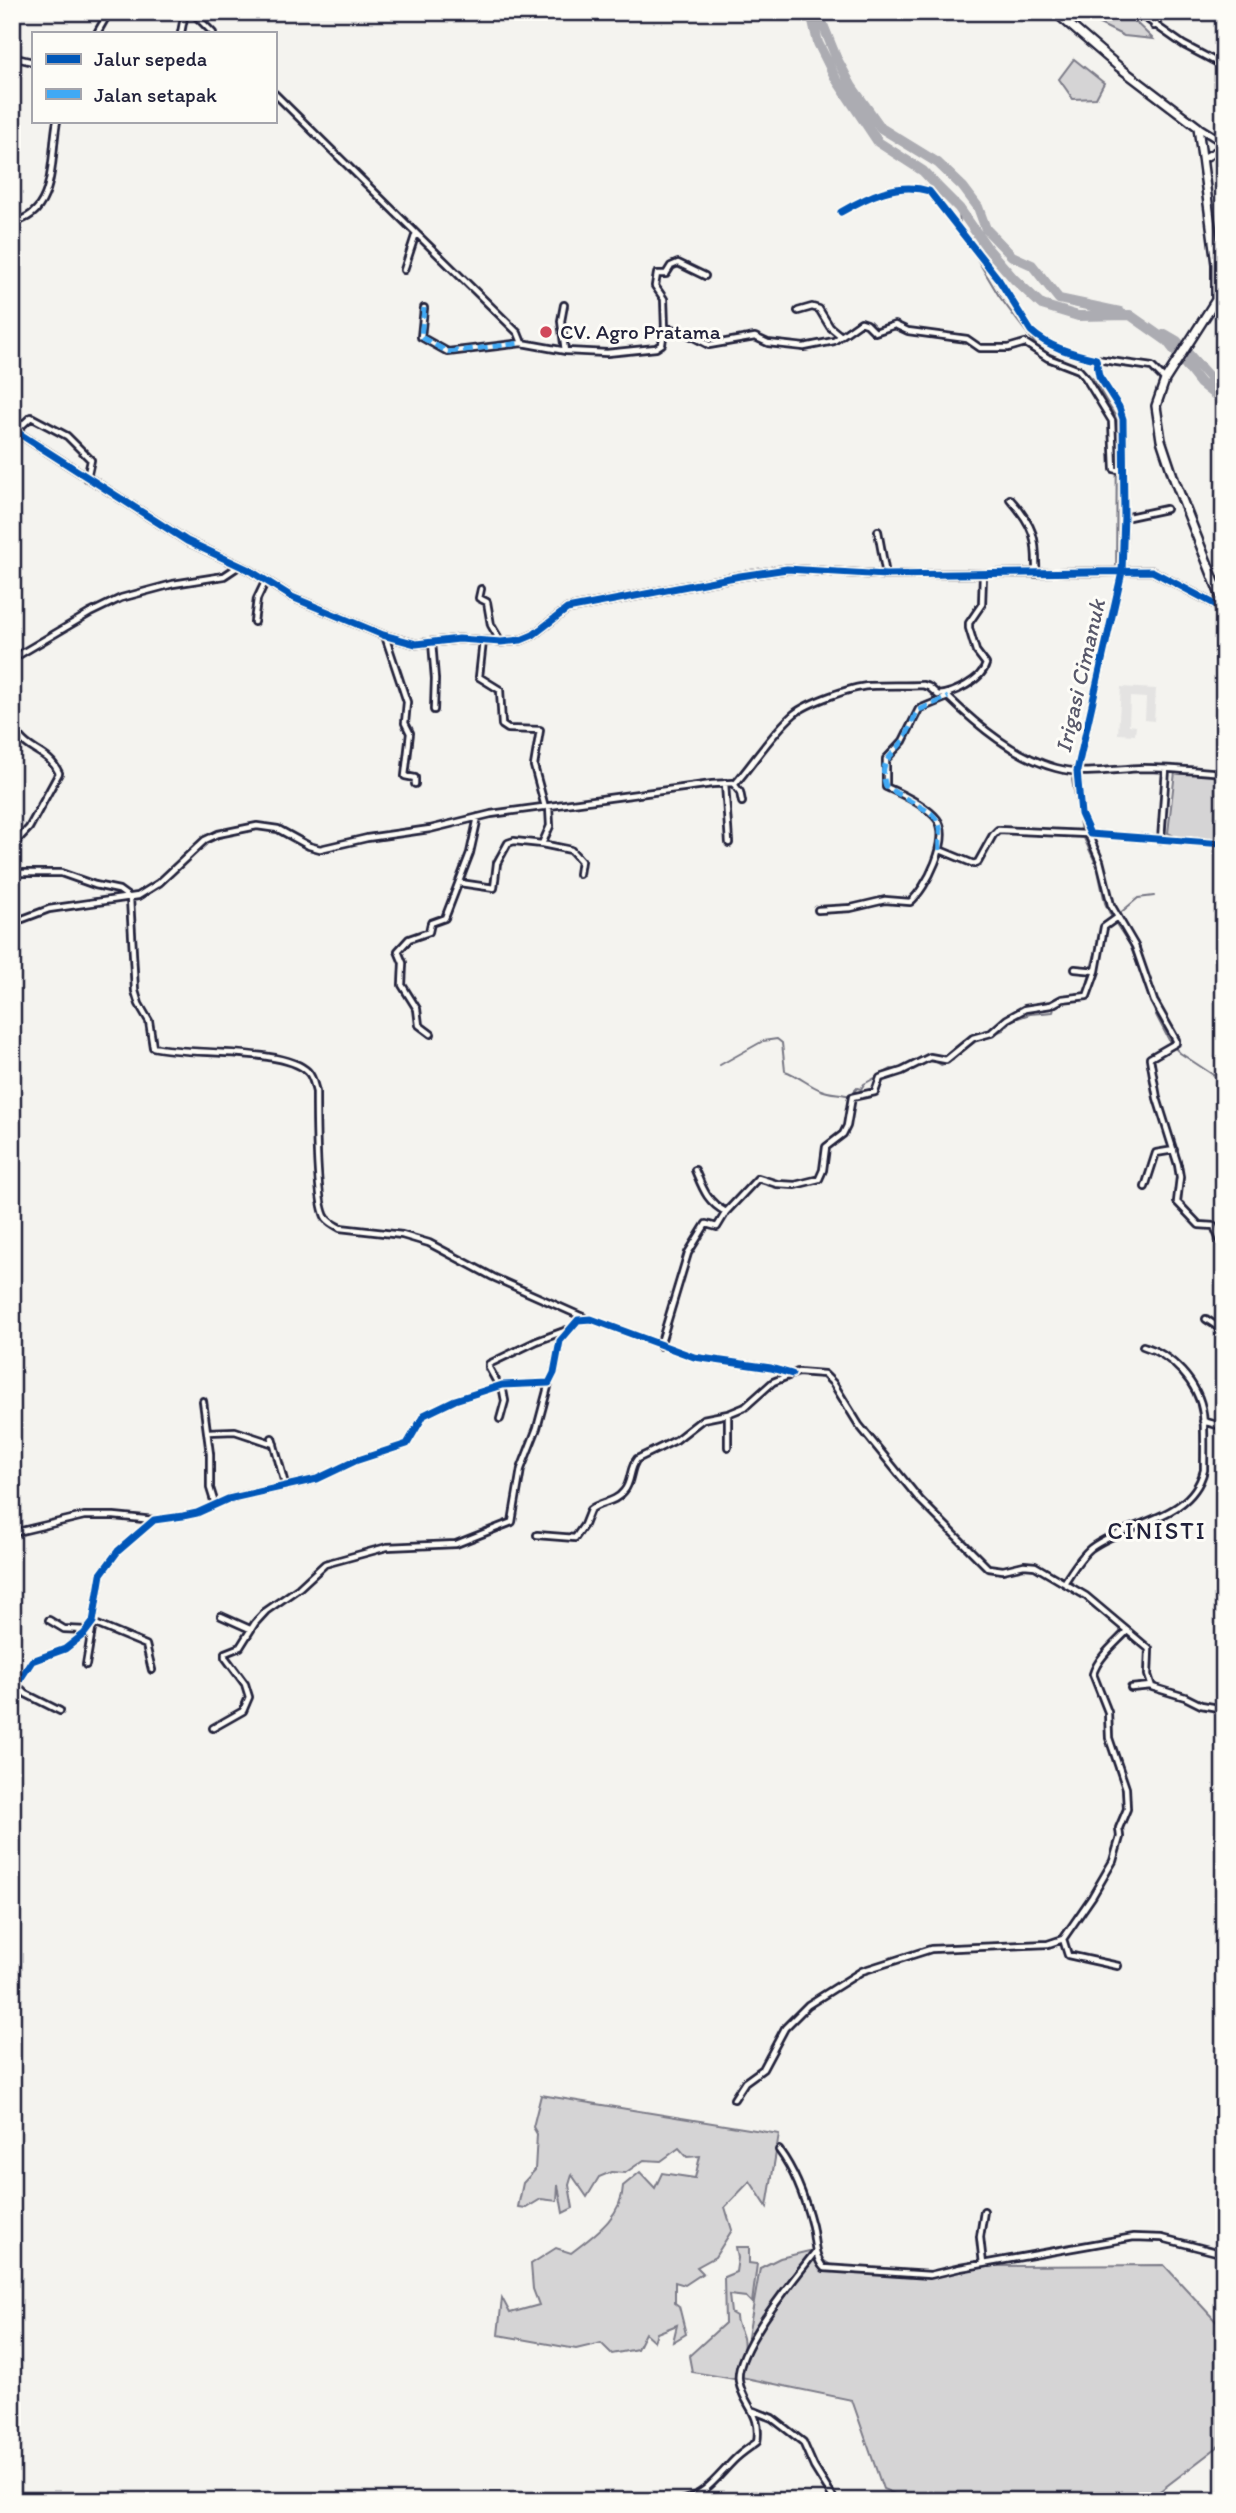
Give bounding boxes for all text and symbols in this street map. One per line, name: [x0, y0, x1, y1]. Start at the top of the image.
legend: [32, 32, 276, 122]
text: Jalur sepeda: [94, 46, 207, 71]
text: Jalan setapak: [94, 82, 217, 107]
place label: CV. Agro Pratama: [560, 319, 721, 344]
marker: CV. Agro Pratama: [538, 324, 554, 340]
water label: Irigasi Cimanuk: [1049, 596, 1111, 755]
district label: CINISTI: [1107, 1516, 1207, 1545]

